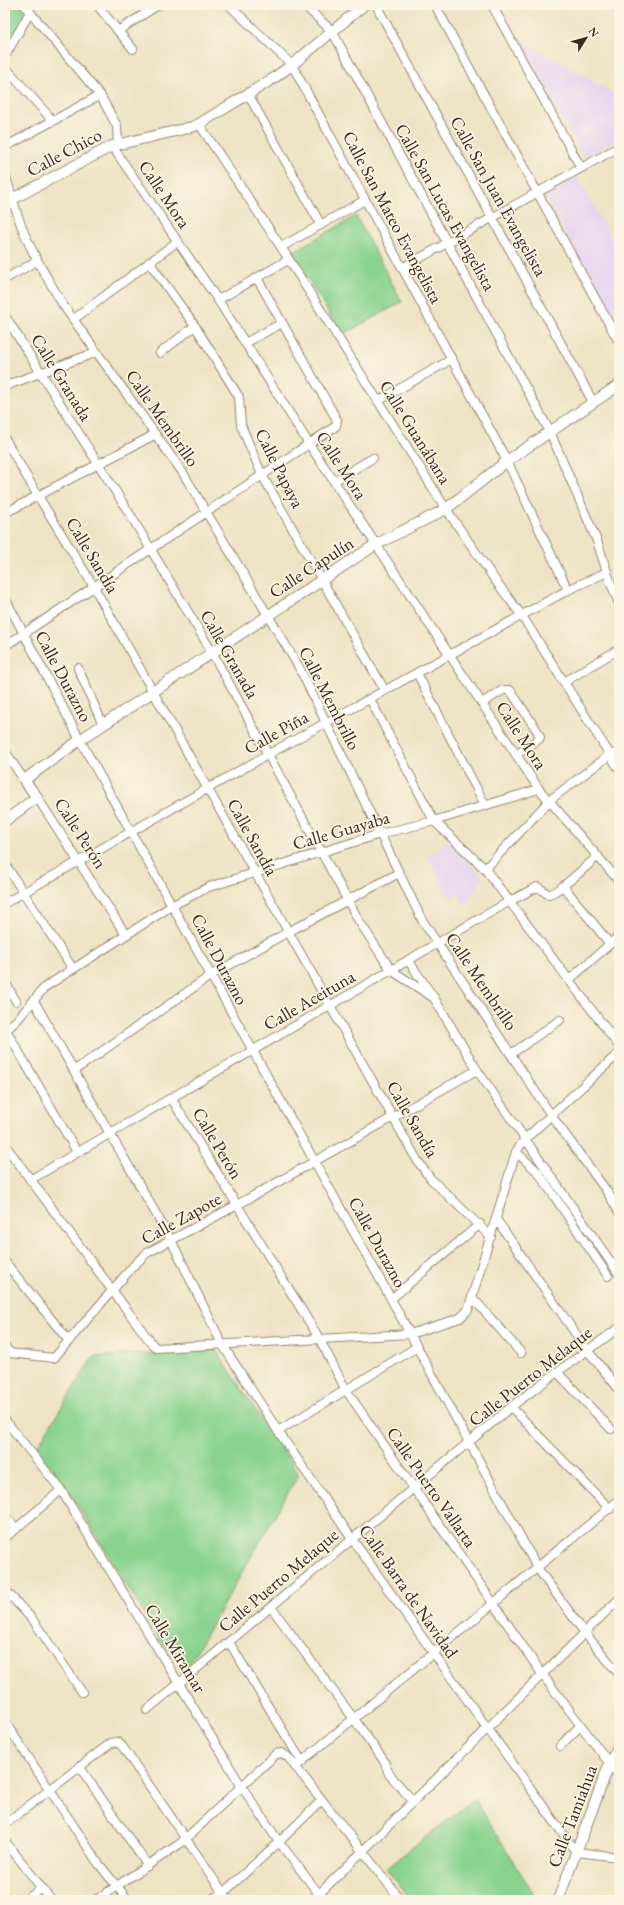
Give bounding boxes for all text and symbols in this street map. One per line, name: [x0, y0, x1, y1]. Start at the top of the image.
north arrow: [566, 18, 606, 58]
text: N: [586, 24, 602, 40]
street label: Calle San Juan Evangelista: [445, 112, 553, 281]
street label: Calle San Lucas Evangelista: [390, 119, 502, 295]
street label: Calle Chico: [23, 123, 105, 181]
street label: Calle San Mateo Evangelista: [338, 127, 449, 308]
street label: Calle Mora: [134, 156, 197, 233]
street label: Calle Granada: [26, 329, 98, 426]
street label: Calle Membrillo: [121, 365, 205, 471]
street label: Calle Guanábana: [375, 376, 458, 489]
street label: Calle Papaya: [250, 424, 310, 512]
street label: Calle Mora: [311, 426, 373, 504]
street label: Calle Sandía: [61, 513, 125, 598]
street label: Calle Capulín: [264, 531, 358, 603]
street label: Calle Granada: [195, 606, 265, 703]
street label: Calle Durazno: [30, 626, 98, 726]
street label: Calle Membrillo: [294, 642, 366, 754]
street label: Calle Mora: [491, 696, 553, 774]
street label: Calle Piña: [240, 705, 313, 759]
street label: Calle Perón: [50, 793, 113, 873]
street label: Calle Sandía: [222, 794, 284, 880]
street label: Calle Guayaba: [290, 805, 393, 855]
street label: Calle Durazno: [186, 909, 254, 1009]
street label: Calle Membrillo: [441, 928, 523, 1034]
street label: Calle Aceituna: [259, 964, 360, 1035]
street label: Calle Sandía: [382, 1076, 445, 1162]
street label: Calle Perón: [188, 1103, 249, 1184]
street label: Calle Zapote: [137, 1187, 225, 1249]
street label: Calle Durazno: [344, 1193, 412, 1292]
street label: Calle Puerto Melaque: [464, 1321, 596, 1431]
street label: Calle Puerto Vallarta: [382, 1422, 483, 1552]
street label: Calle Barra de Navidad: [354, 1520, 464, 1663]
street label: Calle Puerto Melaque: [213, 1523, 343, 1637]
street label: Calle Miramar: [140, 1599, 212, 1697]
street label: Calle Tamiahua: [542, 1761, 602, 1871]

